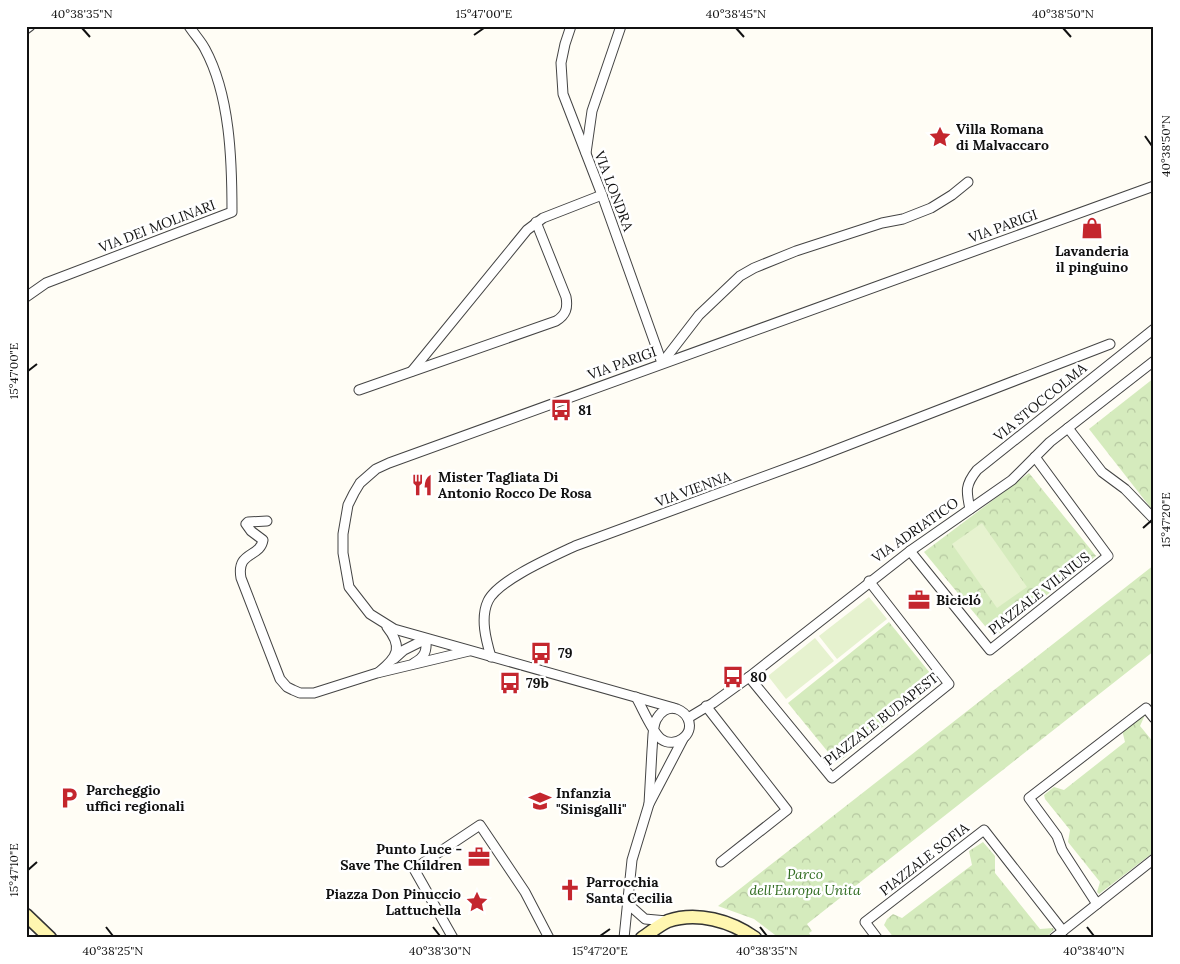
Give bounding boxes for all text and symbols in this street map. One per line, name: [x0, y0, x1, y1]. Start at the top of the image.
text: 40°38'35"N: [51, 6, 113, 21]
text: 15°47'00"E: [456, 6, 512, 21]
text: 40°38'45"N: [706, 6, 766, 21]
text: 40°38'50"N: [1032, 6, 1094, 21]
text: 40°38'50"N: [1158, 115, 1173, 177]
place label: Villa Romana di Malvaccaro: [956, 120, 1049, 154]
place icon: Villa Romana di Malvaccaro: [927, 124, 953, 150]
street label: VIA LONDRA: [590, 147, 638, 234]
street label: VIA DEI MOLINARI: [95, 196, 218, 257]
street label: VIA PARIGI: [965, 205, 1040, 247]
shop icon: Lavanderia il pinguino: [1079, 215, 1105, 241]
place label: Lavanderia il pinguino: [1055, 242, 1130, 276]
street label: VIA PARIGI: [584, 342, 659, 384]
text: 15°47'00"E: [6, 343, 21, 399]
street label: VIA STOCCOLMA: [989, 359, 1090, 446]
bus stop icon: 81: [548, 397, 574, 423]
place label: 81: [578, 401, 592, 419]
street label: VIA VIENNA: [652, 467, 733, 511]
place label: Mister Tagliata Di Antonio Rocco De Rosa: [438, 468, 592, 502]
restaurant icon: Mister Tagliata Di Antonio Rocco De Rosa: [409, 472, 435, 498]
text: 15°47'20"E: [1158, 492, 1173, 548]
street label: VIA ADRIATICO: [867, 493, 962, 567]
street label: PIAZZALE VILNIUS: [985, 548, 1093, 638]
office icon: Bicicló: [906, 587, 932, 613]
place label: Bicicló: [936, 591, 981, 609]
bus stop icon: 79: [528, 640, 554, 666]
place label: 79: [558, 644, 573, 662]
bus stop icon: 80: [720, 664, 746, 690]
place label: 80: [750, 668, 767, 686]
street label: PIAZZALE BUDAPEST: [820, 669, 942, 769]
bus stop icon: 79b: [497, 670, 523, 696]
place label: 79b: [526, 674, 549, 692]
place label: Parcheggio uffici regionali: [86, 781, 185, 815]
place label: Infanzia "Sinisgalli": [556, 784, 627, 818]
parking icon: Parcheggio uffici regionali: [56, 785, 82, 811]
school or university icon: Infanzia "Sinisgalli": [527, 788, 553, 814]
street label: PIAZZALE SOFIA: [876, 818, 972, 899]
place label: Punto Luce - Save The Children: [340, 840, 462, 874]
text: 15°47'10"E: [6, 843, 21, 897]
office icon: Punto Luce - Save The Children: [466, 844, 492, 870]
park label: Parco dell'Europa Unita: [749, 865, 861, 899]
place label: Parrocchia Santa Cecilia: [586, 873, 673, 907]
church icon: Parrocchia Santa Cecilia: [557, 877, 583, 903]
place label: Piazza Don Pinuccio Lattuchella: [326, 885, 462, 919]
place icon: Piazza Don Pinuccio Lattuchella: [464, 889, 490, 915]
text: 40°38'25"N: [82, 943, 144, 958]
text: 40°38'30"N: [409, 943, 471, 958]
text: 15°47'20"E: [572, 943, 628, 958]
text: 40°38'35"N: [736, 943, 798, 958]
text: 40°38'40"N: [1063, 943, 1125, 958]

